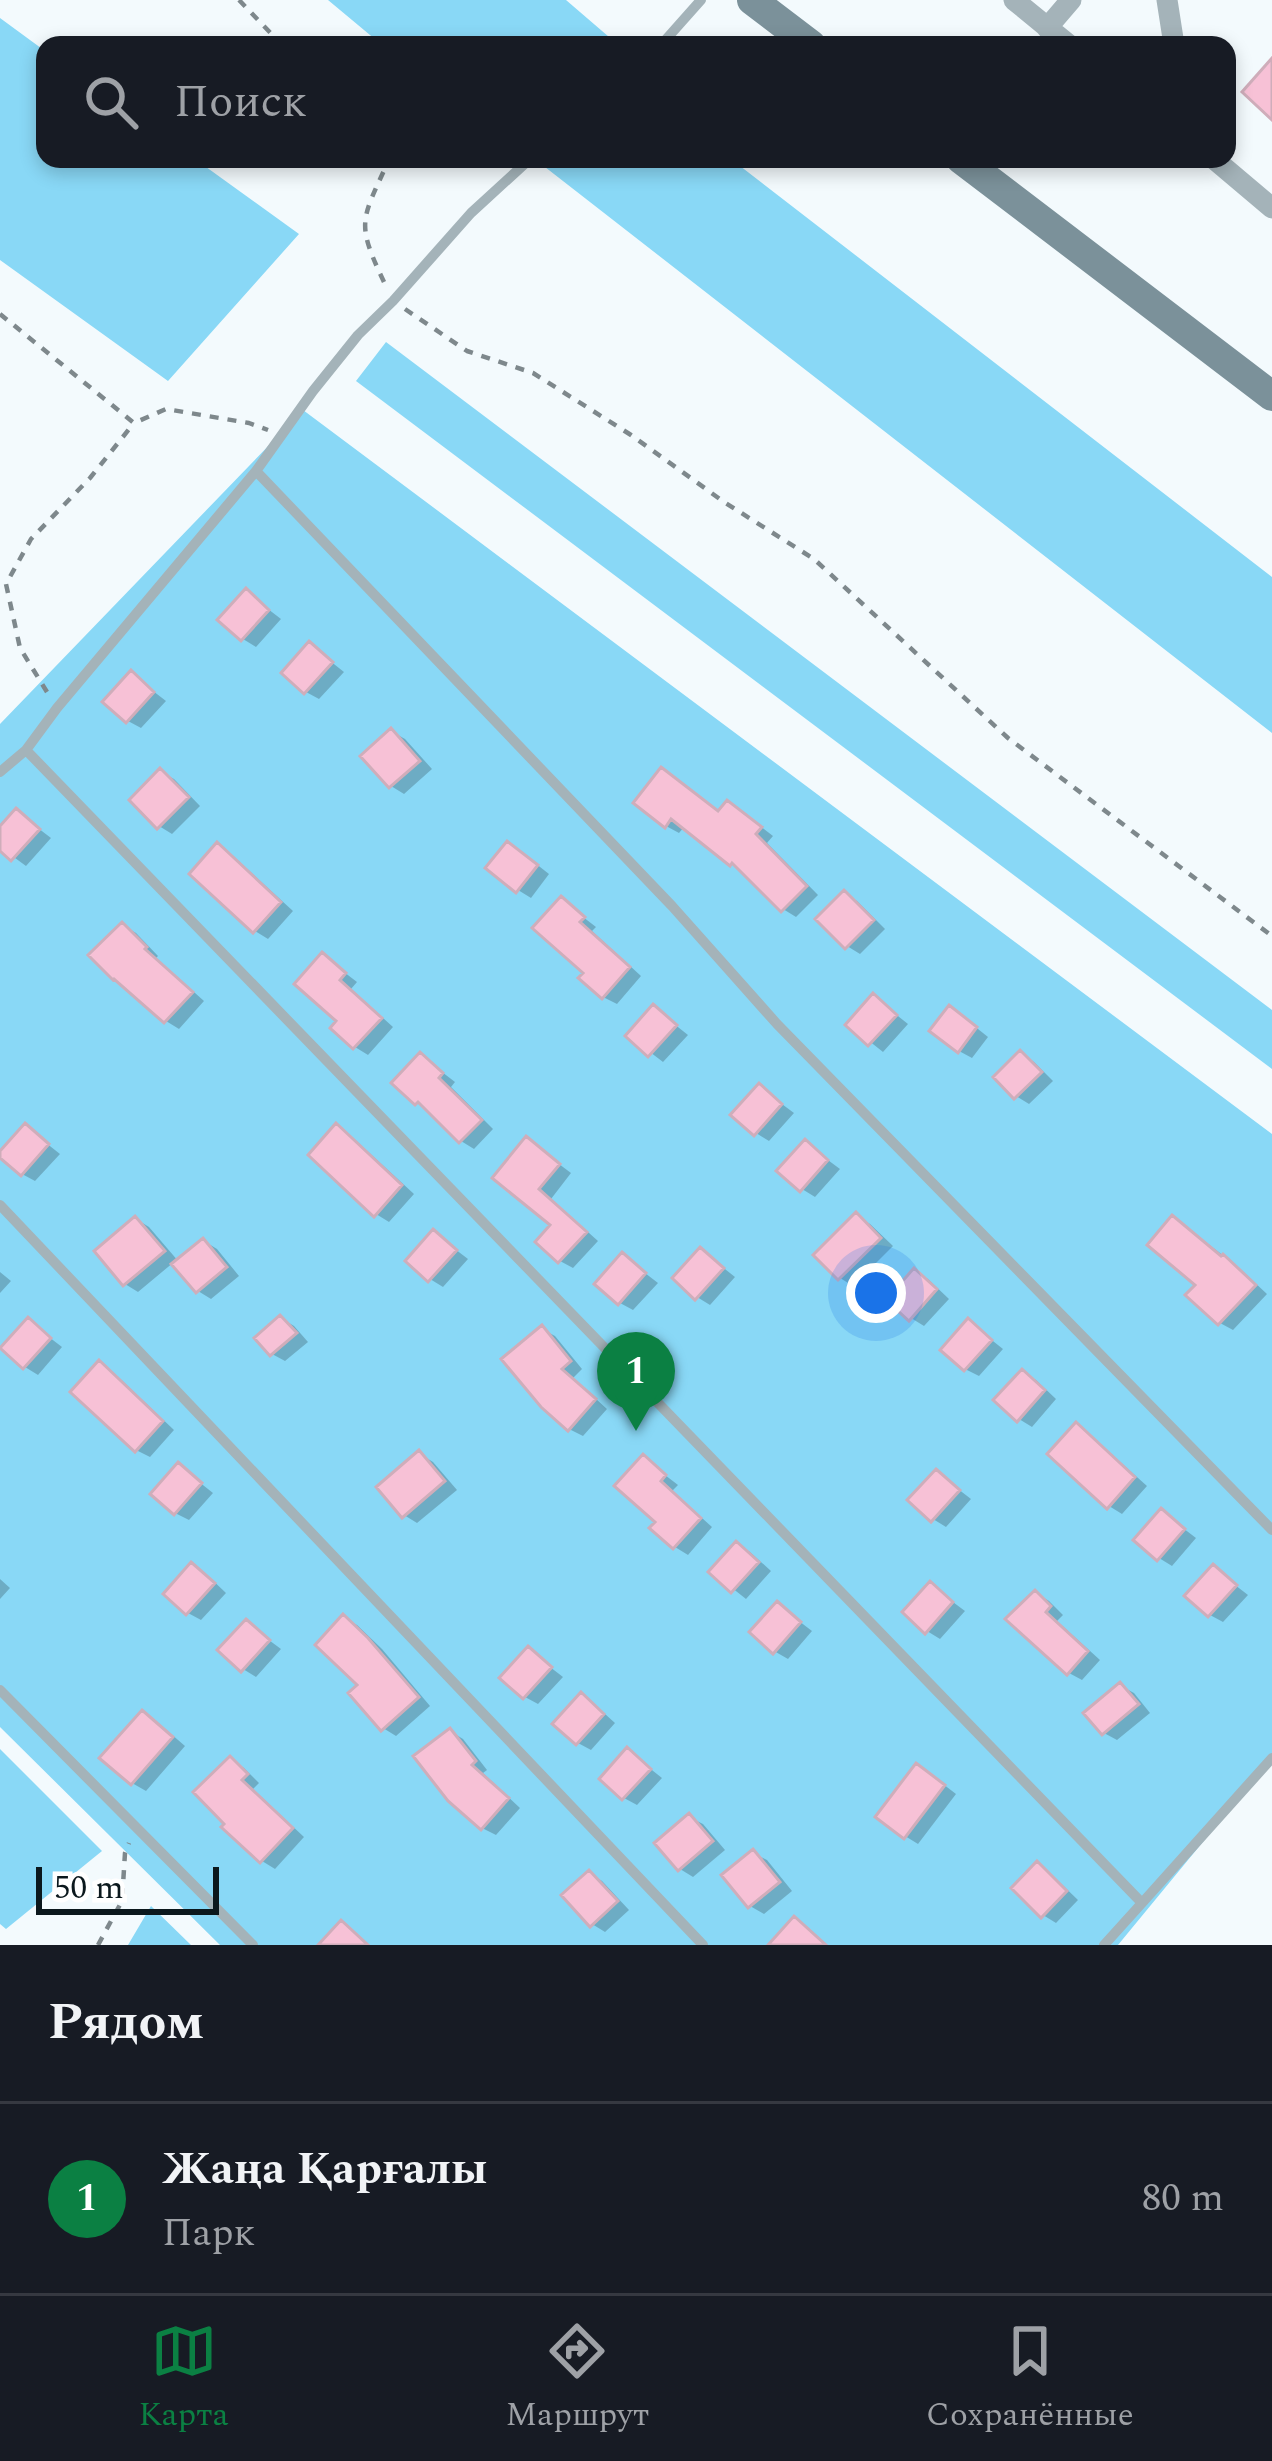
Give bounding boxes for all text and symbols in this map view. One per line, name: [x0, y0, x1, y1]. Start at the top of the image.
search box: [36, 36, 1236, 168]
text: Поиск: [174, 68, 307, 137]
icon: search: [78, 69, 144, 135]
your location: [846, 1263, 906, 1323]
pin: 1: [597, 1332, 675, 1431]
scale bar: [36, 1861, 219, 1914]
text: 50 m: [54, 1863, 124, 1913]
text: Рядом: [48, 1984, 204, 2062]
text: Жаңа Қарғалы: [162, 2135, 488, 2204]
text: 1: [76, 2169, 98, 2228]
text: 80 m: [1142, 2169, 1224, 2228]
text: Парк: [162, 2204, 255, 2263]
tab: Карта: [138, 2318, 229, 2440]
tab: Маршрут: [505, 2318, 649, 2440]
tab: Сохранённые: [926, 2318, 1134, 2440]

